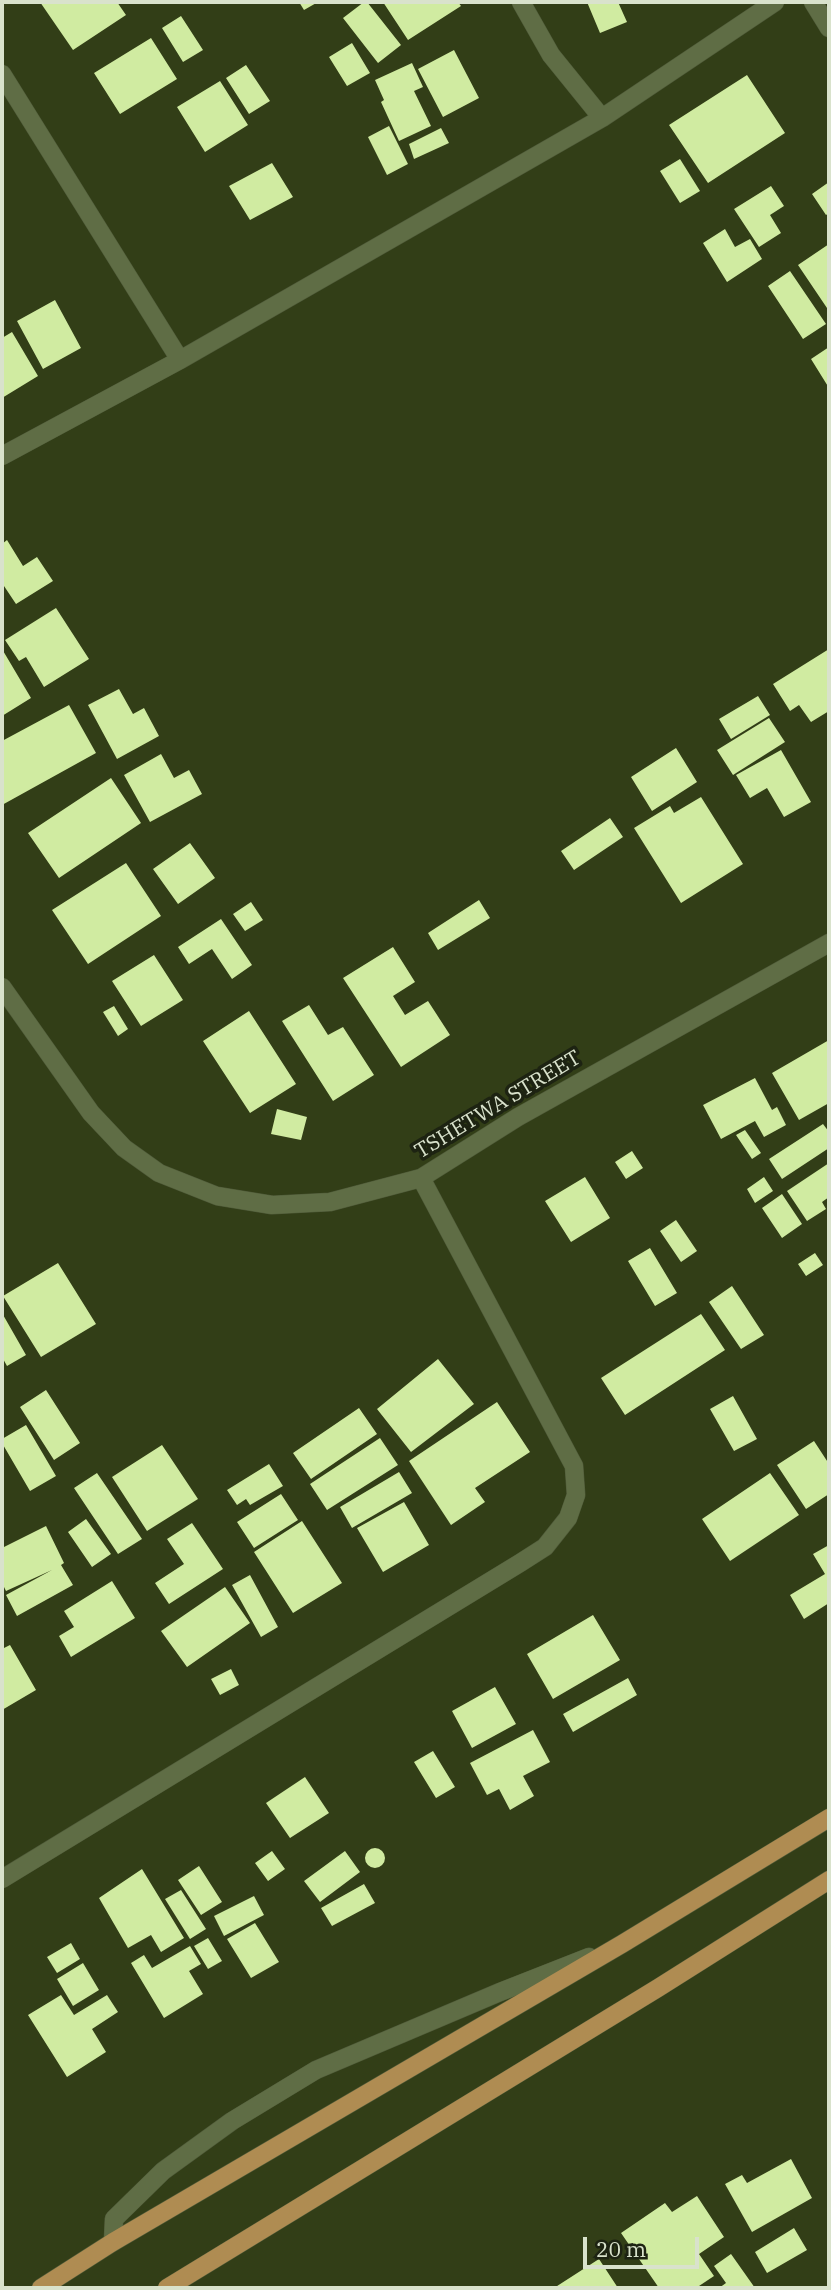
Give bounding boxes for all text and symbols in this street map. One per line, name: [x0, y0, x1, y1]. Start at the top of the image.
street label: TSHETWA STREET: [410, 1045, 586, 1165]
scale bar: [586, 2224, 702, 2268]
text: 20 m: [596, 2235, 646, 2263]

